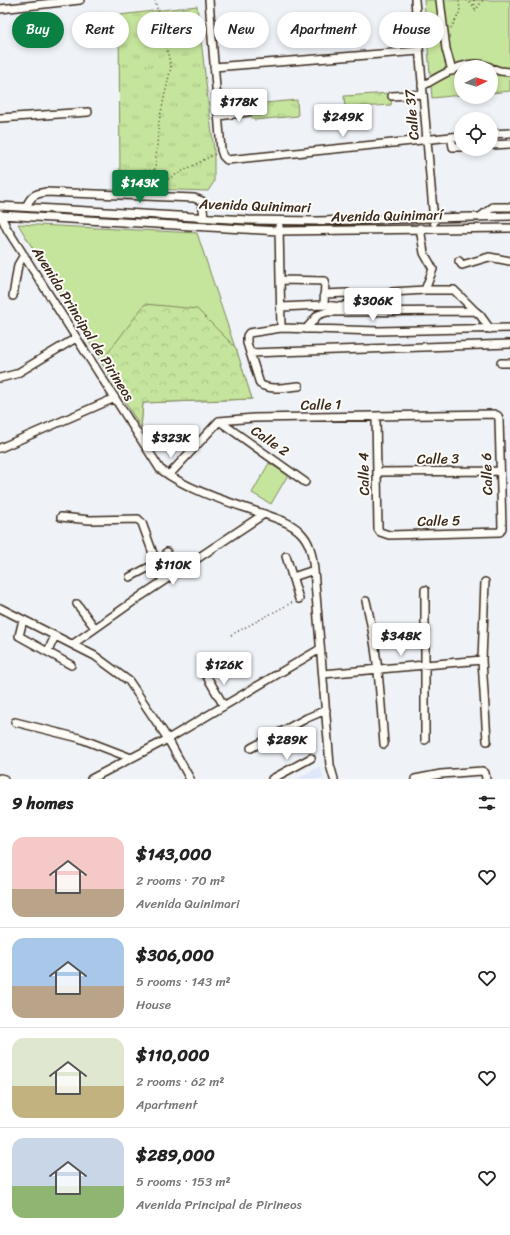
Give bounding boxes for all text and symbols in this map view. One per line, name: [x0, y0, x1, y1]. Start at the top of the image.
chip: Buy: [12, 12, 64, 48]
chip: Rent: [72, 12, 129, 48]
chip: Filters: [137, 12, 206, 48]
chip: New: [214, 12, 269, 48]
chip: Apartment: [277, 12, 371, 48]
chip: House: [379, 12, 444, 48]
north arrow: [454, 60, 498, 104]
map controls: [454, 60, 498, 156]
street label: Calle 37: [397, 88, 427, 141]
pin: $178K: [211, 89, 267, 123]
text: $178K: [220, 90, 258, 113]
pin: $249K: [315, 104, 371, 138]
text: $249K: [323, 105, 363, 128]
button: locate: [454, 112, 498, 156]
pin: $143K: [112, 170, 168, 204]
text: $143K: [121, 171, 159, 194]
street label: Avenida Quinimari: [198, 192, 312, 220]
street label: Avenida Quinimarí: [330, 202, 445, 229]
street label: Avenida Principal de Pirineos: [25, 241, 141, 407]
pin: $306K: [345, 288, 401, 322]
text: $306K: [353, 289, 393, 312]
street label: Calle 1: [300, 392, 342, 418]
street label: Calle 2: [245, 419, 295, 463]
pin: $323K: [143, 425, 199, 459]
text: $323K: [152, 426, 190, 449]
street label: Calle 3: [417, 446, 460, 472]
street label: Calle 4: [351, 452, 377, 496]
street label: Calle 6: [474, 452, 500, 496]
street label: Calle 5: [417, 508, 461, 534]
pin: $110K: [145, 552, 201, 586]
text: $110K: [155, 553, 191, 576]
pin: $348K: [373, 623, 429, 657]
text: $348K: [381, 624, 421, 647]
pin: $126K: [196, 652, 252, 686]
text: $126K: [205, 653, 243, 676]
pin: $289K: [259, 727, 315, 761]
text: $289K: [267, 728, 307, 751]
text: 9 homes: [12, 788, 73, 818]
icon: filters: [476, 792, 498, 814]
text: $143,000: [136, 839, 212, 869]
icon: home: [44, 853, 92, 901]
icon: heart: [476, 866, 498, 888]
text: 2 rooms · 70 m²: [136, 869, 225, 892]
text: Avenida Quinimari: [136, 892, 240, 915]
text: $306,000: [136, 940, 214, 970]
icon: home: [44, 954, 92, 1002]
icon: heart: [476, 967, 498, 989]
text: 5 rooms · 143 m²: [136, 970, 231, 993]
text: House: [136, 993, 171, 1016]
text: $110,000: [136, 1040, 210, 1070]
icon: home: [44, 1054, 92, 1102]
icon: heart: [476, 1067, 498, 1089]
text: 2 rooms · 62 m²: [136, 1070, 224, 1093]
text: Apartment: [136, 1093, 197, 1116]
text: $289,000: [136, 1140, 215, 1170]
icon: home: [44, 1154, 92, 1202]
icon: heart: [476, 1167, 498, 1189]
text: 5 rooms · 153 m²: [136, 1170, 231, 1193]
text: Avenida Principal de Pirineos: [136, 1193, 302, 1216]

